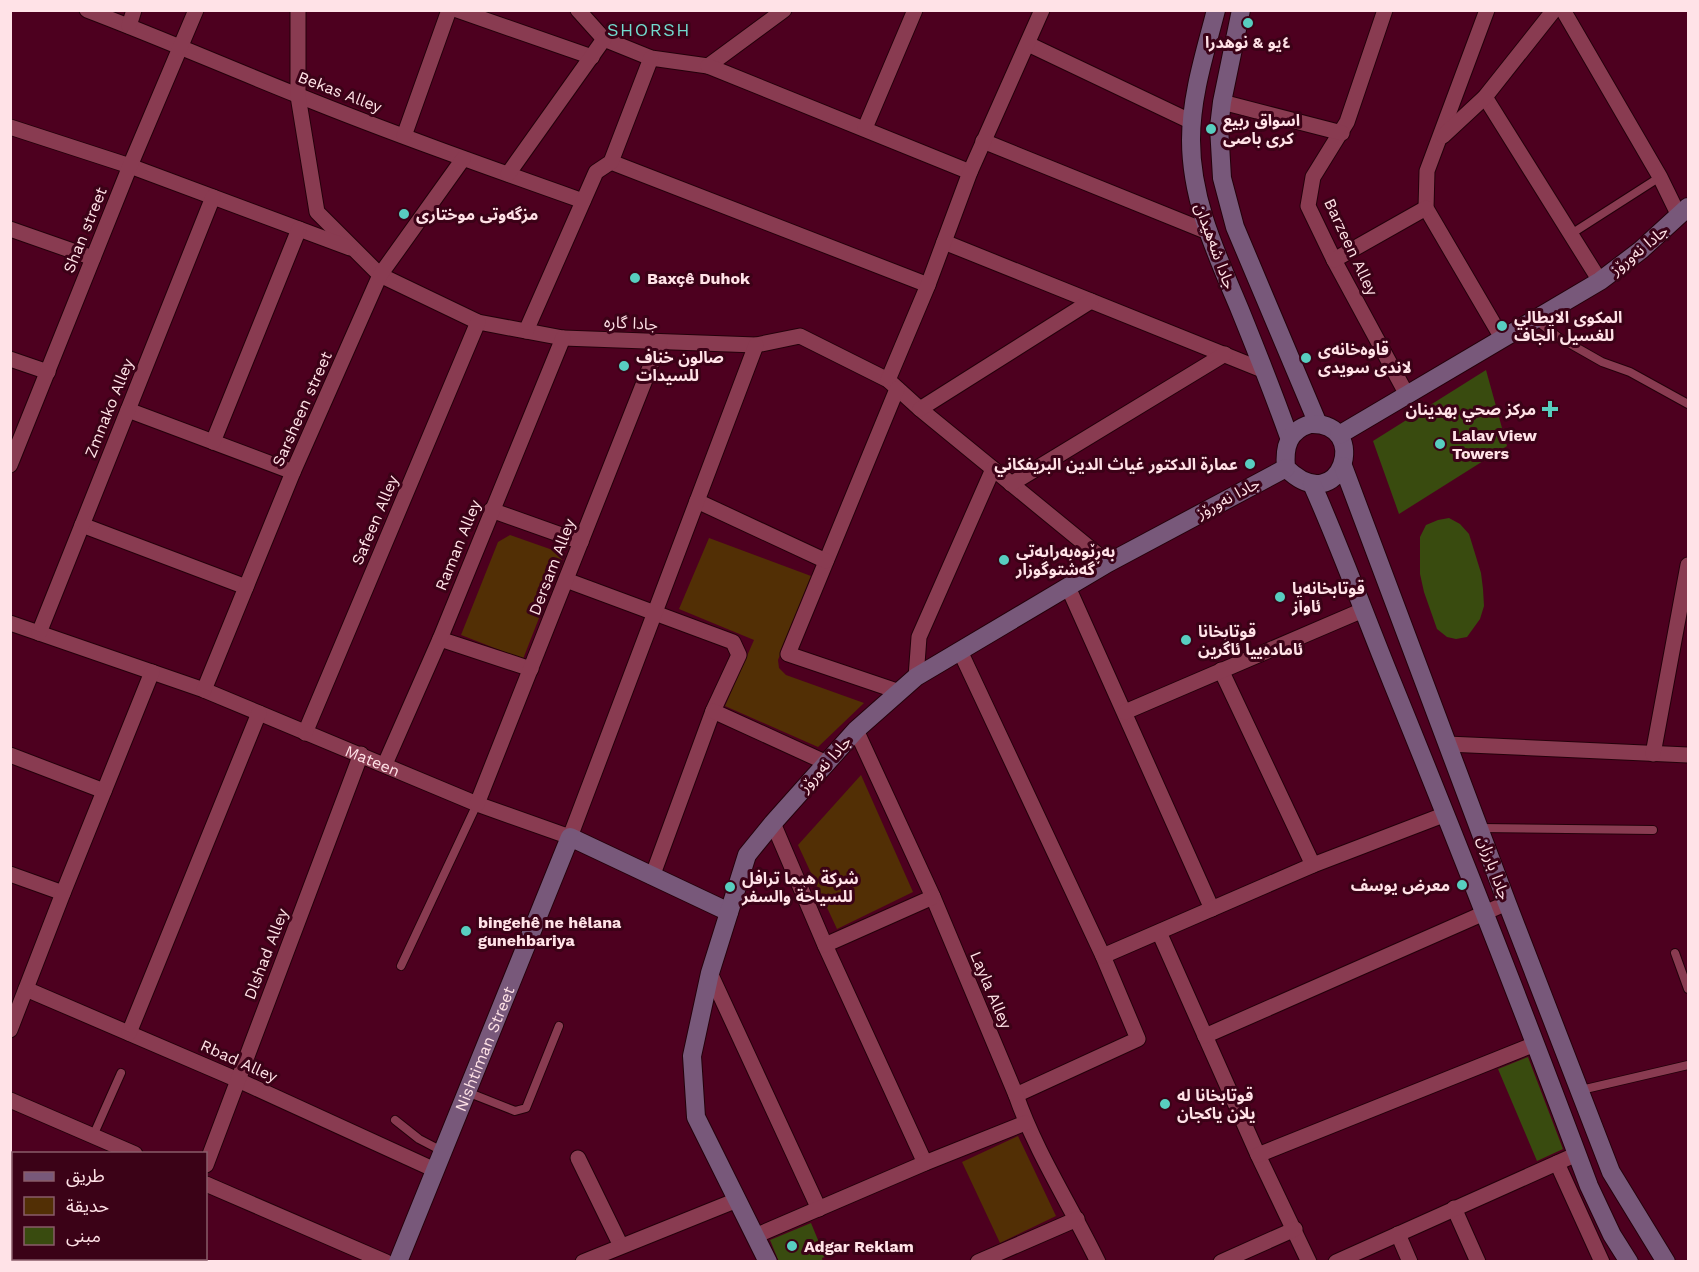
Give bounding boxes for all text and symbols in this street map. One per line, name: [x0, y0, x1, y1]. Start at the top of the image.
marker: ٤يو & نوهدرا: [1241, 16, 1255, 30]
district label: SHORSH: [607, 19, 691, 40]
place label: ٤يو & نوهدرا: [1205, 33, 1291, 52]
street label: Bekas Alley: [295, 67, 385, 117]
place label: اسواق ربيع كرى باصى: [1223, 111, 1300, 148]
marker: اسواق ربيع كرى باصى: [1204, 122, 1218, 136]
street label: Shan street: [59, 184, 111, 276]
street label: Barzeen Alley: [1320, 195, 1382, 299]
street label: جادا شەهیدان: [1191, 201, 1239, 291]
place label: مزگەوتی موختاری: [416, 205, 538, 224]
marker: مزگەوتی موختاری: [397, 207, 411, 221]
street label: جادا نەورۆز: [1605, 221, 1672, 280]
place label: Baxçê Duhok: [647, 269, 750, 288]
marker: Baxçê Duhok: [628, 271, 642, 285]
place label: المكوى الايطالي للغسيل الجاف: [1514, 308, 1622, 345]
street label: جادا گارە: [604, 312, 658, 334]
marker: المكوى الايطالي للغسيل الجاف: [1495, 319, 1509, 333]
place label: قاوەخانەی لاندی سویدی: [1318, 340, 1412, 377]
street label: Sarsheen street: [268, 348, 336, 469]
place label: صالون خناف للسيدات: [636, 348, 724, 385]
marker: قاوەخانەی لاندی سویدی: [1299, 351, 1313, 365]
street label: Zmnako Alley: [81, 355, 138, 460]
marker: صالون خناف للسيدات: [617, 359, 631, 373]
place label: مركز صحي بهدينان: [1405, 400, 1536, 422]
marker: مركز صحي بهدينان: [1541, 400, 1559, 418]
place label: Lalav View Towers: [1452, 426, 1538, 463]
marker: Lalav View Towers: [1433, 437, 1447, 451]
place label: عمارة الدكتور غياث الدين البريفكاني: [994, 455, 1238, 477]
marker: عمارة الدكتور غياث الدين البريفكاني: [1243, 457, 1257, 471]
street label: Safeen Alley: [348, 472, 403, 568]
street label: جادا نەورۆز: [1192, 473, 1263, 523]
street label: Raman Alley: [431, 496, 485, 593]
street label: Dersam Alley: [525, 515, 579, 618]
place label: بەڕێوەبەرایەتی گەشتوگوزار: [1015, 542, 1115, 579]
marker: بەڕێوەبەرایەتی گەشتوگوزار: [997, 553, 1011, 567]
place label: قوتابخانەیا ئاواز: [1291, 579, 1365, 616]
marker: قوتابخانەیا ئاواز: [1273, 590, 1287, 604]
place label: قوتابخانا ئامادەییا ئاگرین: [1198, 622, 1303, 659]
marker: قوتابخانا ئامادەییا ئاگرین: [1179, 633, 1193, 647]
street label: جادا نەورۆز: [794, 732, 855, 797]
street label: Mateen: [342, 741, 403, 780]
street label: جادا بارزان: [1474, 834, 1514, 902]
place label: شركة هيما ترافل للسياحة والسفر: [741, 869, 859, 906]
place label: معرض يوسف: [1351, 876, 1450, 895]
marker: معرض يوسف: [1455, 878, 1469, 892]
marker: شركة هيما ترافل للسياحة والسفر: [723, 880, 737, 894]
street label: Dlshad Alley: [240, 905, 292, 1002]
place label: bingehê ne hêlana gunehbariya: [478, 913, 622, 950]
marker: bingehê ne hêlana gunehbariya: [459, 924, 473, 938]
street label: Layla Alley: [966, 948, 1016, 1032]
street label: Nishtiman Street: [451, 983, 518, 1114]
street label: Rbad Alley: [198, 1036, 281, 1087]
place label: قوتابخانا له يلان ياكجان: [1177, 1086, 1256, 1123]
marker: قوتابخانا له يلان ياكجان: [1158, 1097, 1172, 1111]
legend: [12, 1152, 207, 1260]
text: طريق: [66, 1165, 105, 1187]
text: حديقة: [66, 1195, 109, 1216]
text: مبنى: [66, 1225, 101, 1247]
place label: Adgar Reklam: [804, 1237, 914, 1256]
marker: Adgar Reklam: [785, 1239, 799, 1253]

